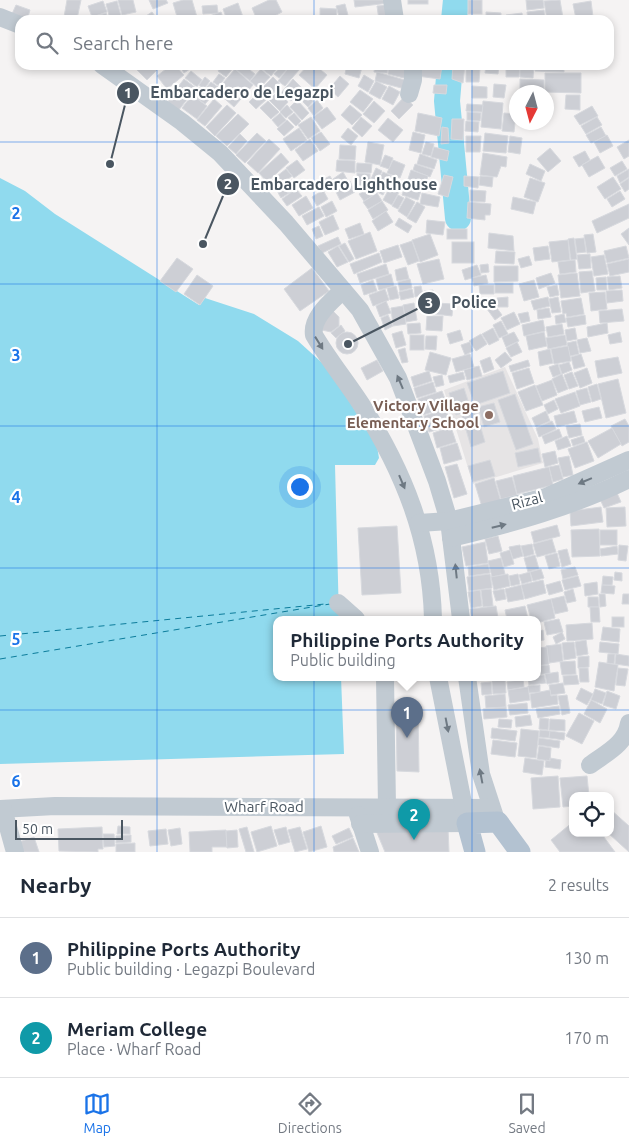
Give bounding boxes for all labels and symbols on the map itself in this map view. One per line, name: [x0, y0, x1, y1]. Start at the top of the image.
callout: Embarcadero de Legazpi: [115, 77, 344, 108]
text: Embarcadero de Legazpi: [150, 83, 334, 101]
text: 1: [124, 84, 132, 101]
north arrow: [509, 85, 554, 130]
callout: Embarcadero Lighthouse: [215, 169, 447, 200]
text: 2: [224, 175, 232, 192]
text: Embarcadero Lighthouse: [251, 175, 438, 193]
text: 2: [11, 204, 21, 222]
callout: Police: [416, 287, 507, 318]
text: Police: [451, 293, 497, 311]
text: 3: [425, 294, 433, 311]
one-way arrow: [315, 337, 324, 350]
text: 3: [11, 346, 21, 364]
one-way arrow: [395, 375, 403, 389]
place label: Victory Village Elementary School: [347, 397, 479, 431]
marker: Victory Village Elementary School: [483, 409, 495, 421]
your location: [287, 474, 313, 500]
one-way arrow: [399, 475, 407, 490]
one-way arrow: [578, 477, 592, 485]
text: 4: [11, 488, 21, 506]
street label: Rizal: [509, 488, 544, 513]
one-way arrow: [491, 522, 506, 530]
one-way arrow: [452, 562, 460, 578]
text: 5: [11, 630, 21, 648]
pin: 1: [391, 697, 423, 738]
one-way arrow: [444, 717, 452, 733]
one-way arrow: [477, 768, 485, 784]
text: 6: [11, 772, 21, 790]
street label: Wharf Road: [224, 798, 304, 815]
pin: 2: [398, 799, 430, 840]
scale bar: [15, 817, 122, 840]

